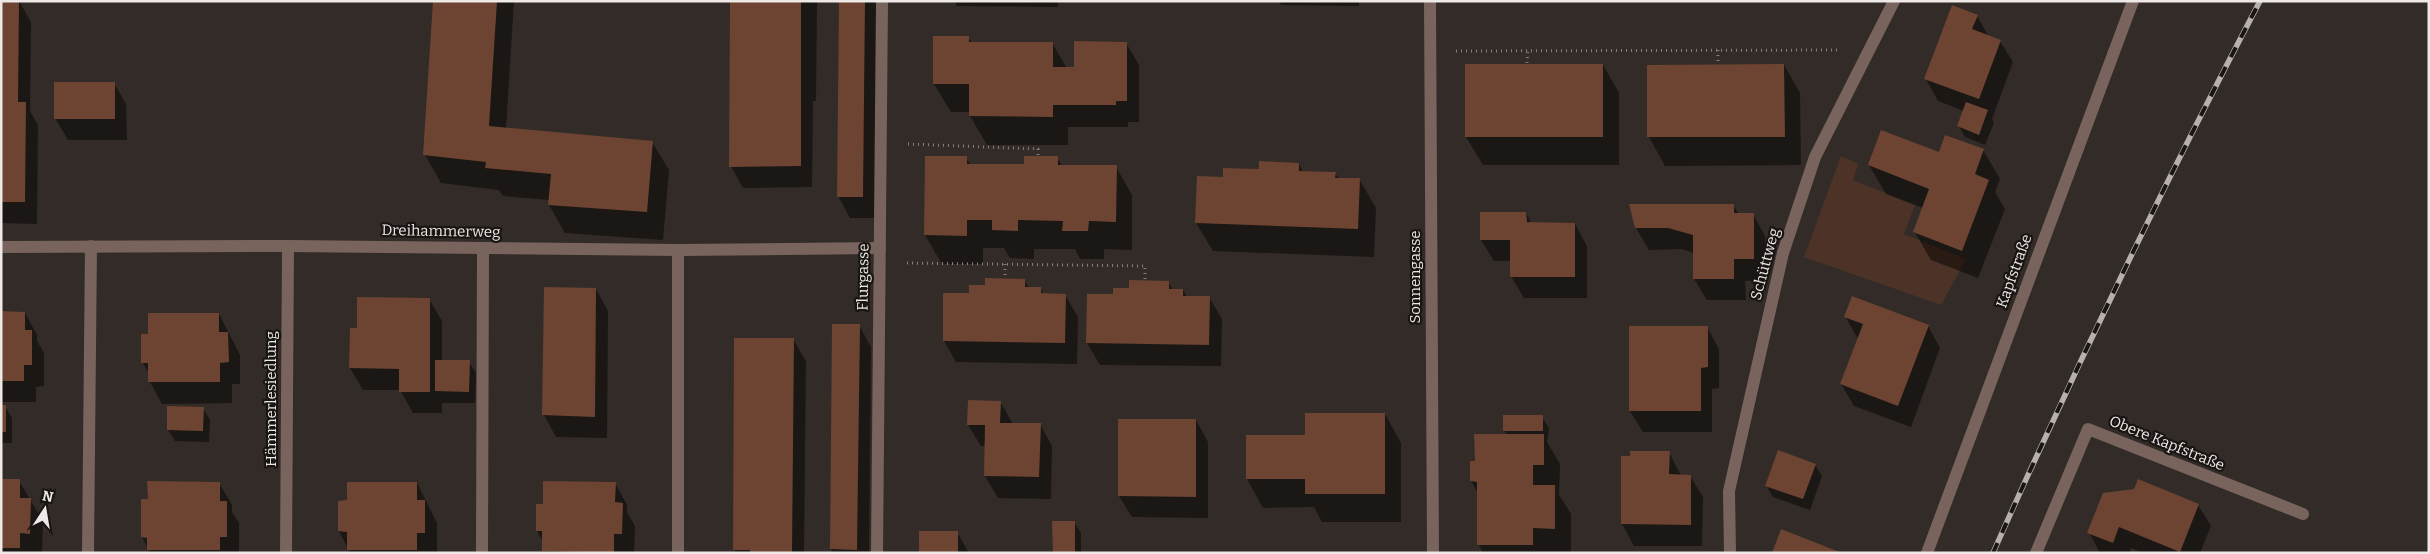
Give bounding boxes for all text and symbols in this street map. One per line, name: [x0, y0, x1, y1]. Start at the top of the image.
street label: Dreihammerweg: [381, 221, 501, 241]
street label: Schüttweg: [1747, 226, 1783, 302]
street label: Sonnengasse: [1406, 230, 1424, 324]
street label: Kapfstraße: [1992, 232, 2036, 310]
street label: Flurgasse: [853, 243, 873, 311]
street label: Hämmerlesiedlung: [262, 331, 280, 467]
street label: Obere Kapfstraße: [2107, 412, 2227, 474]
north arrow: [20, 484, 70, 534]
text: N: [41, 487, 55, 506]

